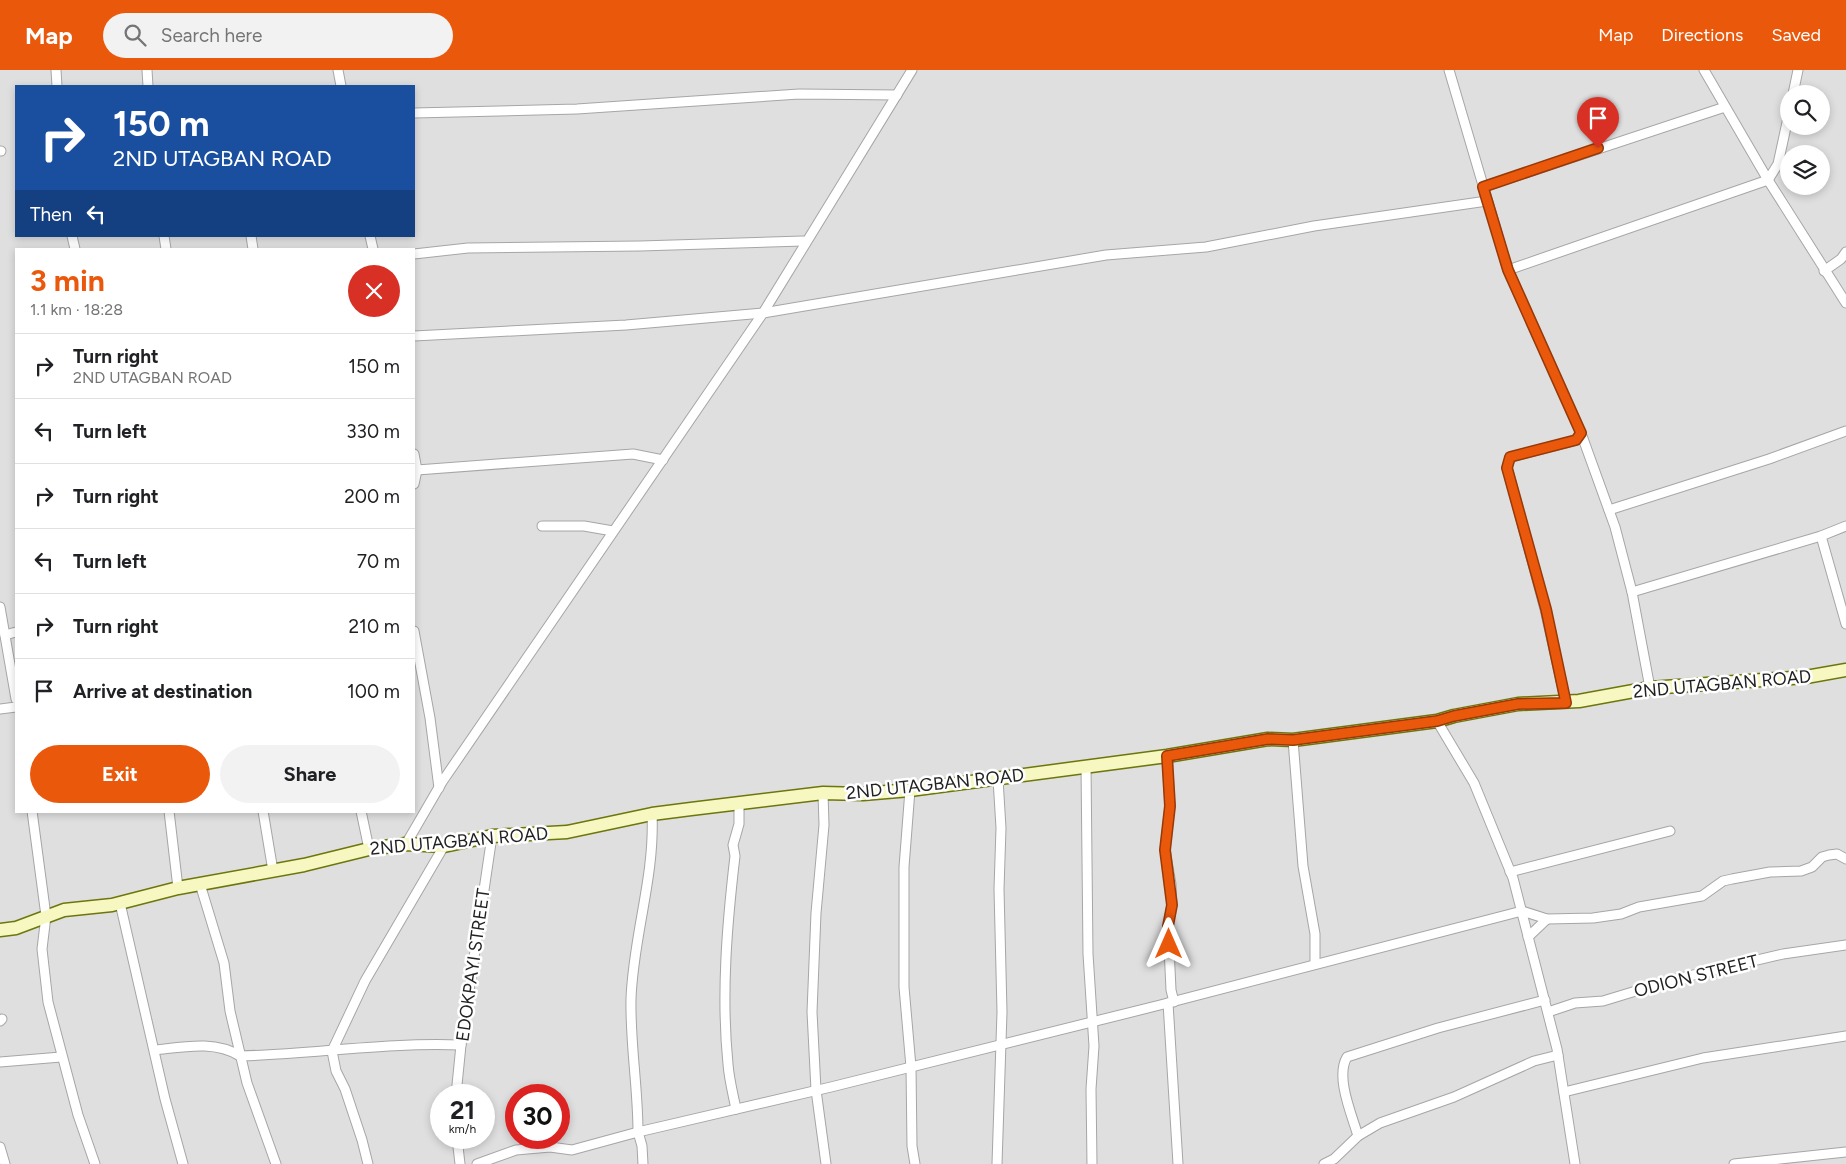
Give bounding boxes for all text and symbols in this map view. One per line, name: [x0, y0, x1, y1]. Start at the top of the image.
search box: [103, 13, 453, 58]
text: Map: [25, 21, 73, 50]
icon: search: [121, 21, 149, 49]
text: Search here: [161, 24, 262, 47]
text: Map: [1598, 24, 1633, 46]
text: Directions: [1661, 24, 1743, 46]
text: Saved: [1771, 24, 1821, 46]
map controls: [1780, 85, 1830, 195]
button: search: [1780, 85, 1830, 135]
pin: [1577, 97, 1619, 148]
text: 150 m: [113, 103, 210, 145]
icon: arrive: [1584, 104, 1612, 132]
icon: right: [30, 105, 95, 170]
text: 2ND UTAGBAN ROAD: [113, 145, 332, 172]
button: layers: [1780, 145, 1830, 195]
icon: left: [82, 200, 110, 228]
text: Then: [30, 203, 72, 226]
text: 3 min: [30, 262, 105, 299]
button: close: [348, 265, 400, 317]
text: 1.1 km · 18:28: [30, 300, 123, 319]
text: Turn right: [73, 345, 159, 368]
icon: right: [30, 352, 58, 380]
text: 150 m: [348, 355, 400, 378]
text: 2ND UTAGBAN ROAD: [73, 368, 232, 387]
icon: left: [30, 417, 58, 445]
text: Turn left: [73, 420, 147, 443]
text: 330 m: [346, 420, 400, 443]
icon: right: [30, 482, 58, 510]
text: Turn right: [73, 485, 159, 508]
text: 200 m: [344, 485, 400, 508]
icon: left: [30, 547, 58, 575]
text: Turn left: [73, 550, 147, 573]
text: 70 m: [357, 550, 400, 573]
icon: right: [30, 612, 58, 640]
text: Turn right: [73, 615, 159, 638]
text: 210 m: [348, 615, 400, 638]
street label: 2ND UTAGBAN ROAD: [1632, 665, 1812, 703]
icon: arrive: [30, 677, 58, 705]
text: Arrive at destination: [73, 680, 252, 703]
text: 100 m: [347, 680, 400, 703]
button: Exit: [30, 745, 210, 803]
button: Share: [220, 745, 400, 803]
street label: 2ND UTAGBAN ROAD: [845, 764, 1025, 804]
street label: 2ND UTAGBAN ROAD: [369, 822, 549, 860]
street label: EDOKPAYI STREET: [451, 887, 495, 1043]
position arrow: [1142, 917, 1194, 969]
street label: ODION STREET: [1632, 950, 1760, 1002]
speed limit sign: 30: [505, 1084, 570, 1149]
text: 21: [450, 1095, 475, 1125]
text: km/h: [449, 1122, 476, 1136]

